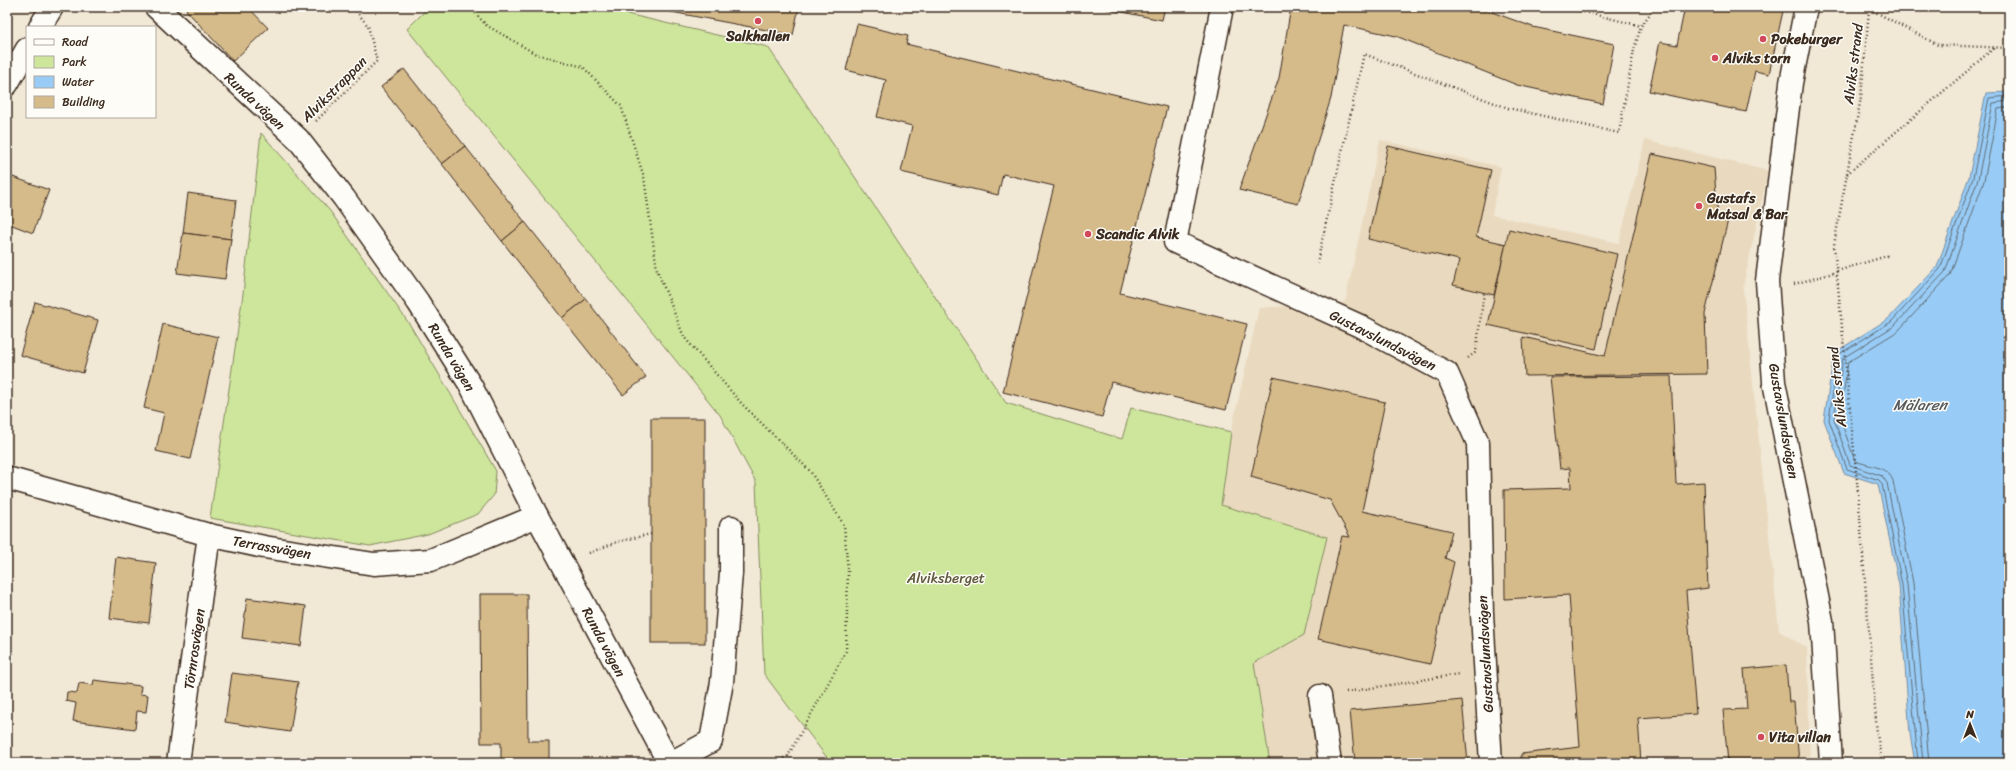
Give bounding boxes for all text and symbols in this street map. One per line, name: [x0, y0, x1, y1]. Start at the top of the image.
marker: Salkhallen: [753, 16, 763, 26]
street label: Alviks strand: [1836, 21, 1871, 107]
place label: Salkhallen: [725, 24, 790, 49]
legend: [26, 26, 156, 118]
place label: Pokeburger: [1771, 27, 1843, 52]
text: Road: [62, 31, 89, 53]
marker: Pokeburger: [1758, 34, 1768, 44]
place label: Alviks torn: [1722, 46, 1791, 71]
street label: Alvikstrappan: [294, 50, 374, 129]
text: Park: [62, 51, 87, 73]
marker: Alviks torn: [1710, 53, 1720, 63]
street label: Runda vägen: [218, 66, 291, 137]
text: Water: [62, 71, 95, 93]
text: Building: [62, 91, 105, 113]
place label: Gustafs Matsal & Bar: [1706, 186, 1788, 227]
marker: Gustafs Matsal & Bar: [1694, 201, 1704, 211]
place label: Scandic Alvik: [1095, 222, 1180, 247]
marker: Scandic Alvik: [1083, 229, 1093, 239]
street label: Gustavslundsvägen: [1325, 303, 1441, 378]
street label: Runda vägen: [421, 318, 482, 397]
street label: Alviks strand: [1821, 344, 1854, 429]
street label: Gustavslundsvägen: [1761, 361, 1806, 481]
water label: Mälaren: [1893, 392, 1949, 418]
street label: Terrassvägen: [231, 528, 314, 567]
park label: Alviksberget: [906, 566, 985, 591]
street label: Gustavslundsvägen: [1470, 594, 1501, 713]
street label: Runda vägen: [575, 603, 633, 682]
street label: Törnrosvägen: [176, 607, 213, 691]
north arrow: [1950, 704, 1990, 744]
text: N: [1965, 705, 1974, 724]
place label: Vita villan: [1769, 725, 1831, 750]
marker: Vita villan: [1756, 732, 1766, 742]

